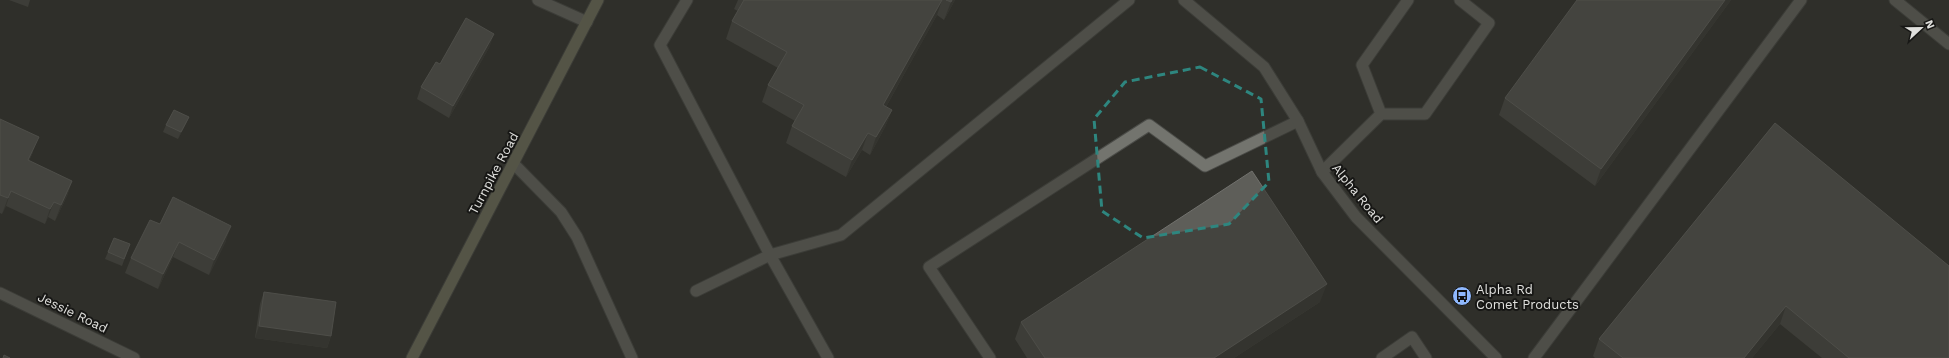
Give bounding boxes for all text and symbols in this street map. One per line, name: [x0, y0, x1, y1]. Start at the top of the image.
north arrow: [1901, 8, 1941, 48]
text: N: [1922, 18, 1937, 31]
street label: Turnpike Road: [466, 130, 521, 217]
street label: Alpha Road: [1329, 161, 1386, 226]
place label: Alpha Rd Comet Products: [1476, 282, 1579, 312]
bus stop icon: Alpha Rd Comet Products: [1451, 285, 1473, 307]
street label: Jessie Road: [36, 289, 110, 336]

